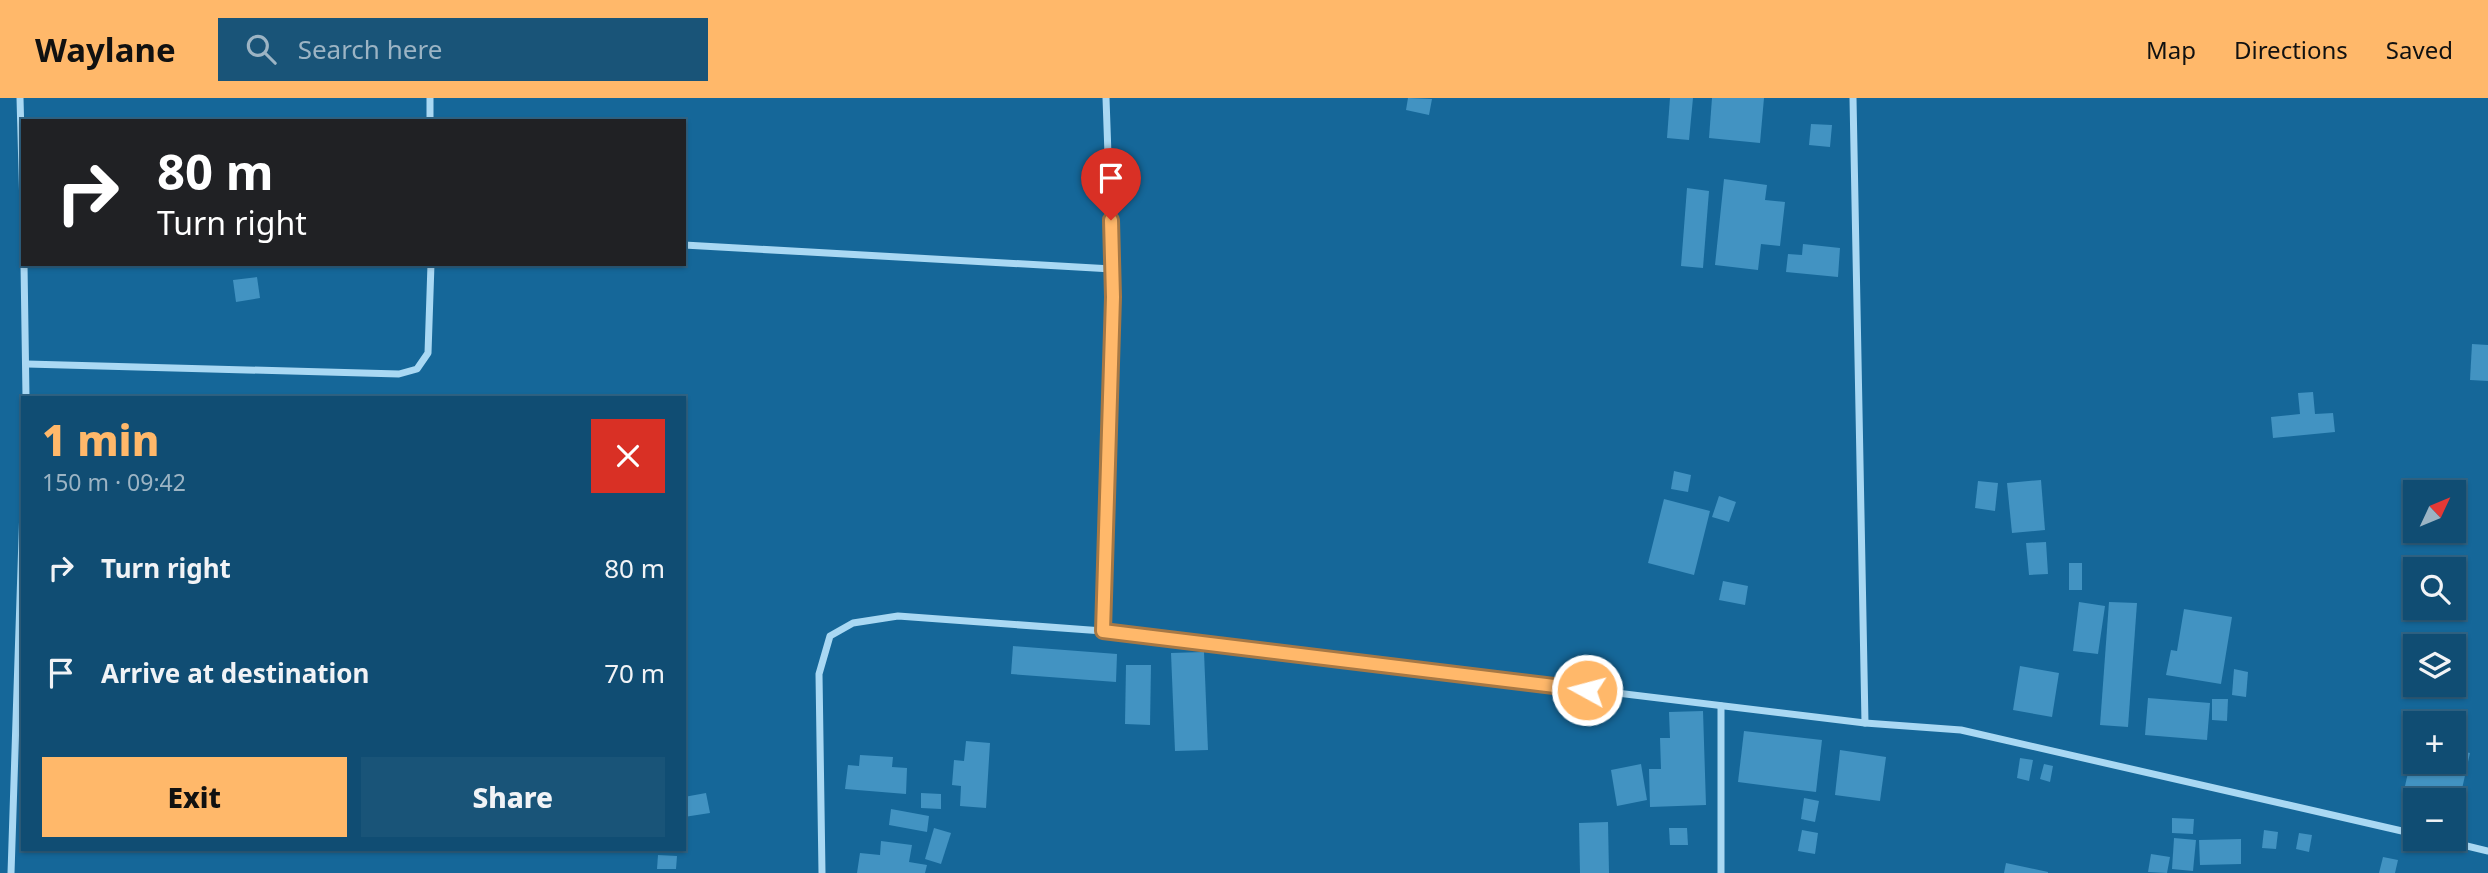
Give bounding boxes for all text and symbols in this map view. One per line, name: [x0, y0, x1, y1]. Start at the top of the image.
search box: [218, 18, 708, 81]
text: Waylane: [35, 27, 176, 72]
icon: search: [242, 30, 280, 68]
text: Search here: [298, 31, 442, 67]
text: Map: [2146, 33, 2196, 66]
text: Directions: [2234, 33, 2348, 66]
text: Saved: [2386, 33, 2453, 66]
text: 80 m: [157, 138, 274, 204]
icon: right: [42, 147, 133, 238]
pin: [1081, 148, 1141, 220]
icon: arrive: [1092, 159, 1130, 197]
text: Turn right: [157, 201, 307, 244]
text: 1 min: [42, 411, 159, 468]
button: close: [591, 419, 665, 493]
text: 150 m · 09:42: [42, 466, 186, 498]
north arrow: [2403, 480, 2466, 542]
map controls: [2403, 480, 2466, 851]
icon: right: [42, 549, 80, 587]
text: Turn right: [101, 550, 231, 586]
text: 80 m: [604, 550, 665, 586]
button: search: [2403, 557, 2466, 620]
button: layers: [2403, 634, 2466, 697]
position arrow: [1550, 653, 1624, 727]
icon: arrive: [42, 654, 80, 692]
text: Arrive at destination: [101, 655, 370, 691]
text: 70 m: [604, 655, 665, 691]
button: +: [2403, 711, 2466, 774]
button: Exit: [42, 757, 347, 837]
button: Share: [361, 757, 665, 837]
button: −: [2403, 788, 2466, 851]

